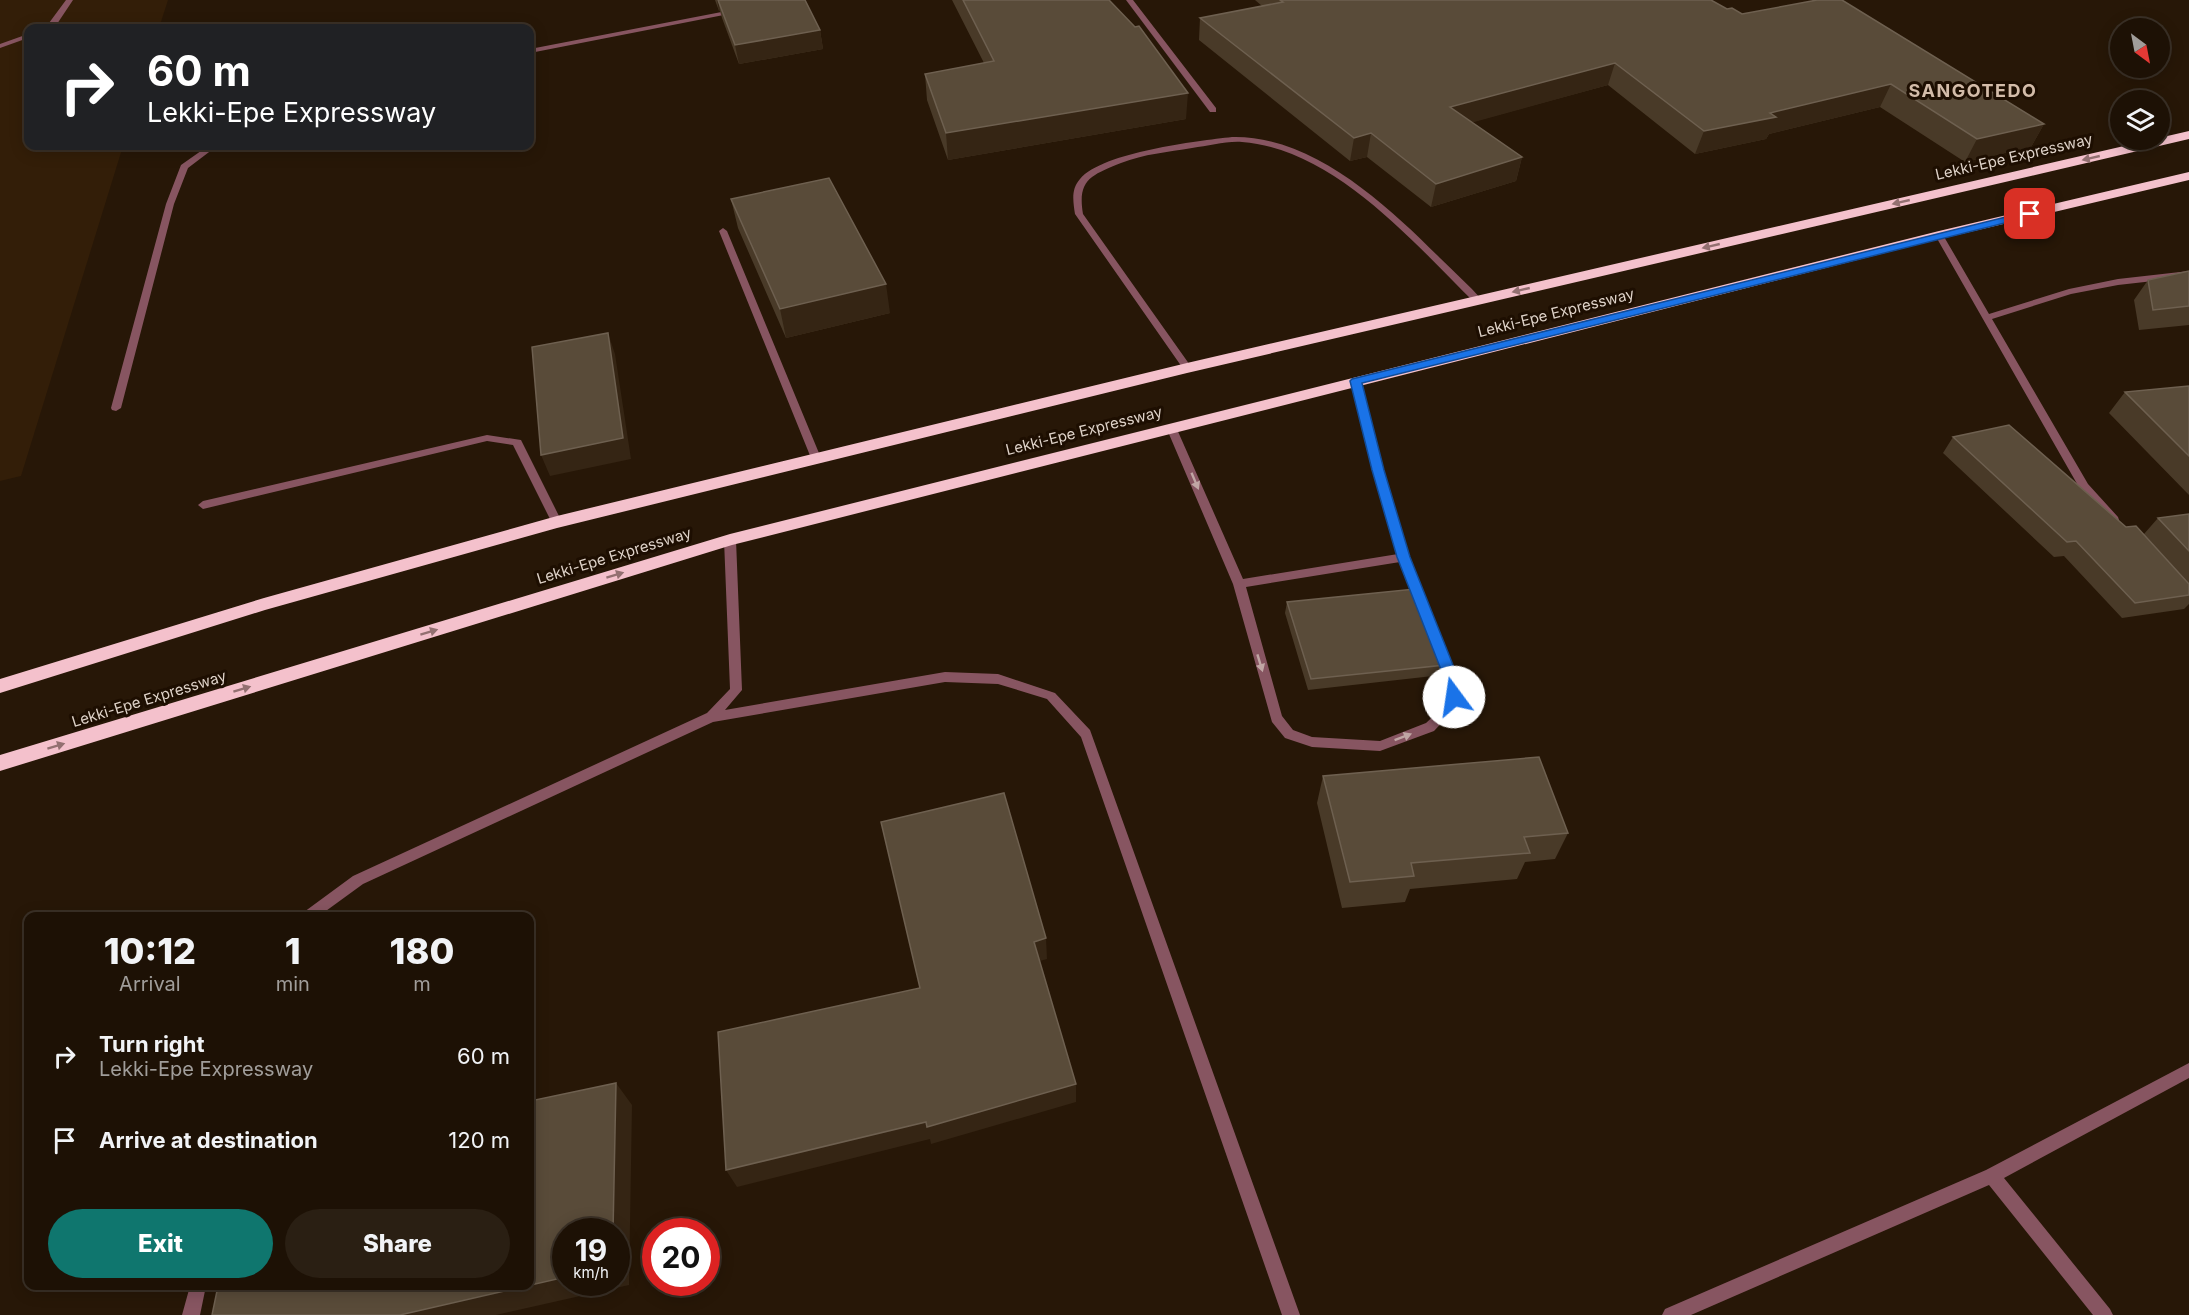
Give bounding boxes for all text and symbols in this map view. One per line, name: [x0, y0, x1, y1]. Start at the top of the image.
north arrow: [2110, 18, 2170, 78]
map controls: [2110, 18, 2170, 150]
text: 60 m: [147, 45, 251, 96]
icon: right: [48, 48, 126, 126]
district label: SANGOTEDO: [1909, 80, 2037, 101]
button: layers: [2110, 90, 2170, 150]
text: Lekki-Epe Expressway: [147, 96, 436, 129]
street label: Lekki-Epe Expressway: [1933, 129, 2095, 184]
one-way arrow: [2082, 153, 2100, 163]
pin: [2004, 188, 2055, 239]
one-way arrow: [1892, 197, 1910, 207]
icon: arrive: [2013, 197, 2046, 230]
one-way arrow: [1702, 241, 1720, 251]
street label: Lekki-Epe Expressway: [1476, 284, 1637, 341]
one-way arrow: [1512, 285, 1530, 295]
street label: Lekki-Epe Expressway: [1004, 402, 1165, 459]
one-way arrow: [1190, 472, 1199, 489]
street label: Lekki-Epe Expressway: [534, 523, 694, 588]
one-way arrow: [606, 570, 624, 579]
one-way arrow: [420, 627, 438, 636]
one-way arrow: [1256, 655, 1265, 673]
position arrow: [1422, 665, 1486, 729]
street label: Lekki-Epe Expressway: [69, 666, 229, 731]
one-way arrow: [233, 684, 251, 693]
one-way arrow: [1395, 732, 1413, 742]
one-way arrow: [47, 741, 65, 750]
text: 10:12: [104, 929, 196, 973]
text: 1: [285, 929, 301, 973]
text: 180: [390, 929, 454, 973]
text: Arrival: [119, 972, 181, 996]
text: min: [276, 972, 310, 996]
text: m: [413, 972, 431, 996]
text: Turn right: [99, 1031, 205, 1057]
icon: right: [48, 1040, 81, 1073]
text: 60 m: [457, 1043, 510, 1069]
text: Lekki-Epe Expressway: [99, 1057, 313, 1081]
icon: arrive: [48, 1124, 81, 1157]
text: Arrive at destination: [99, 1127, 318, 1153]
text: 120 m: [448, 1127, 510, 1153]
button: Exit: [48, 1209, 273, 1278]
button: Share: [285, 1209, 510, 1278]
speed limit sign: 20: [642, 1218, 720, 1296]
text: 19: [575, 1232, 607, 1268]
text: km/h: [573, 1263, 609, 1282]

